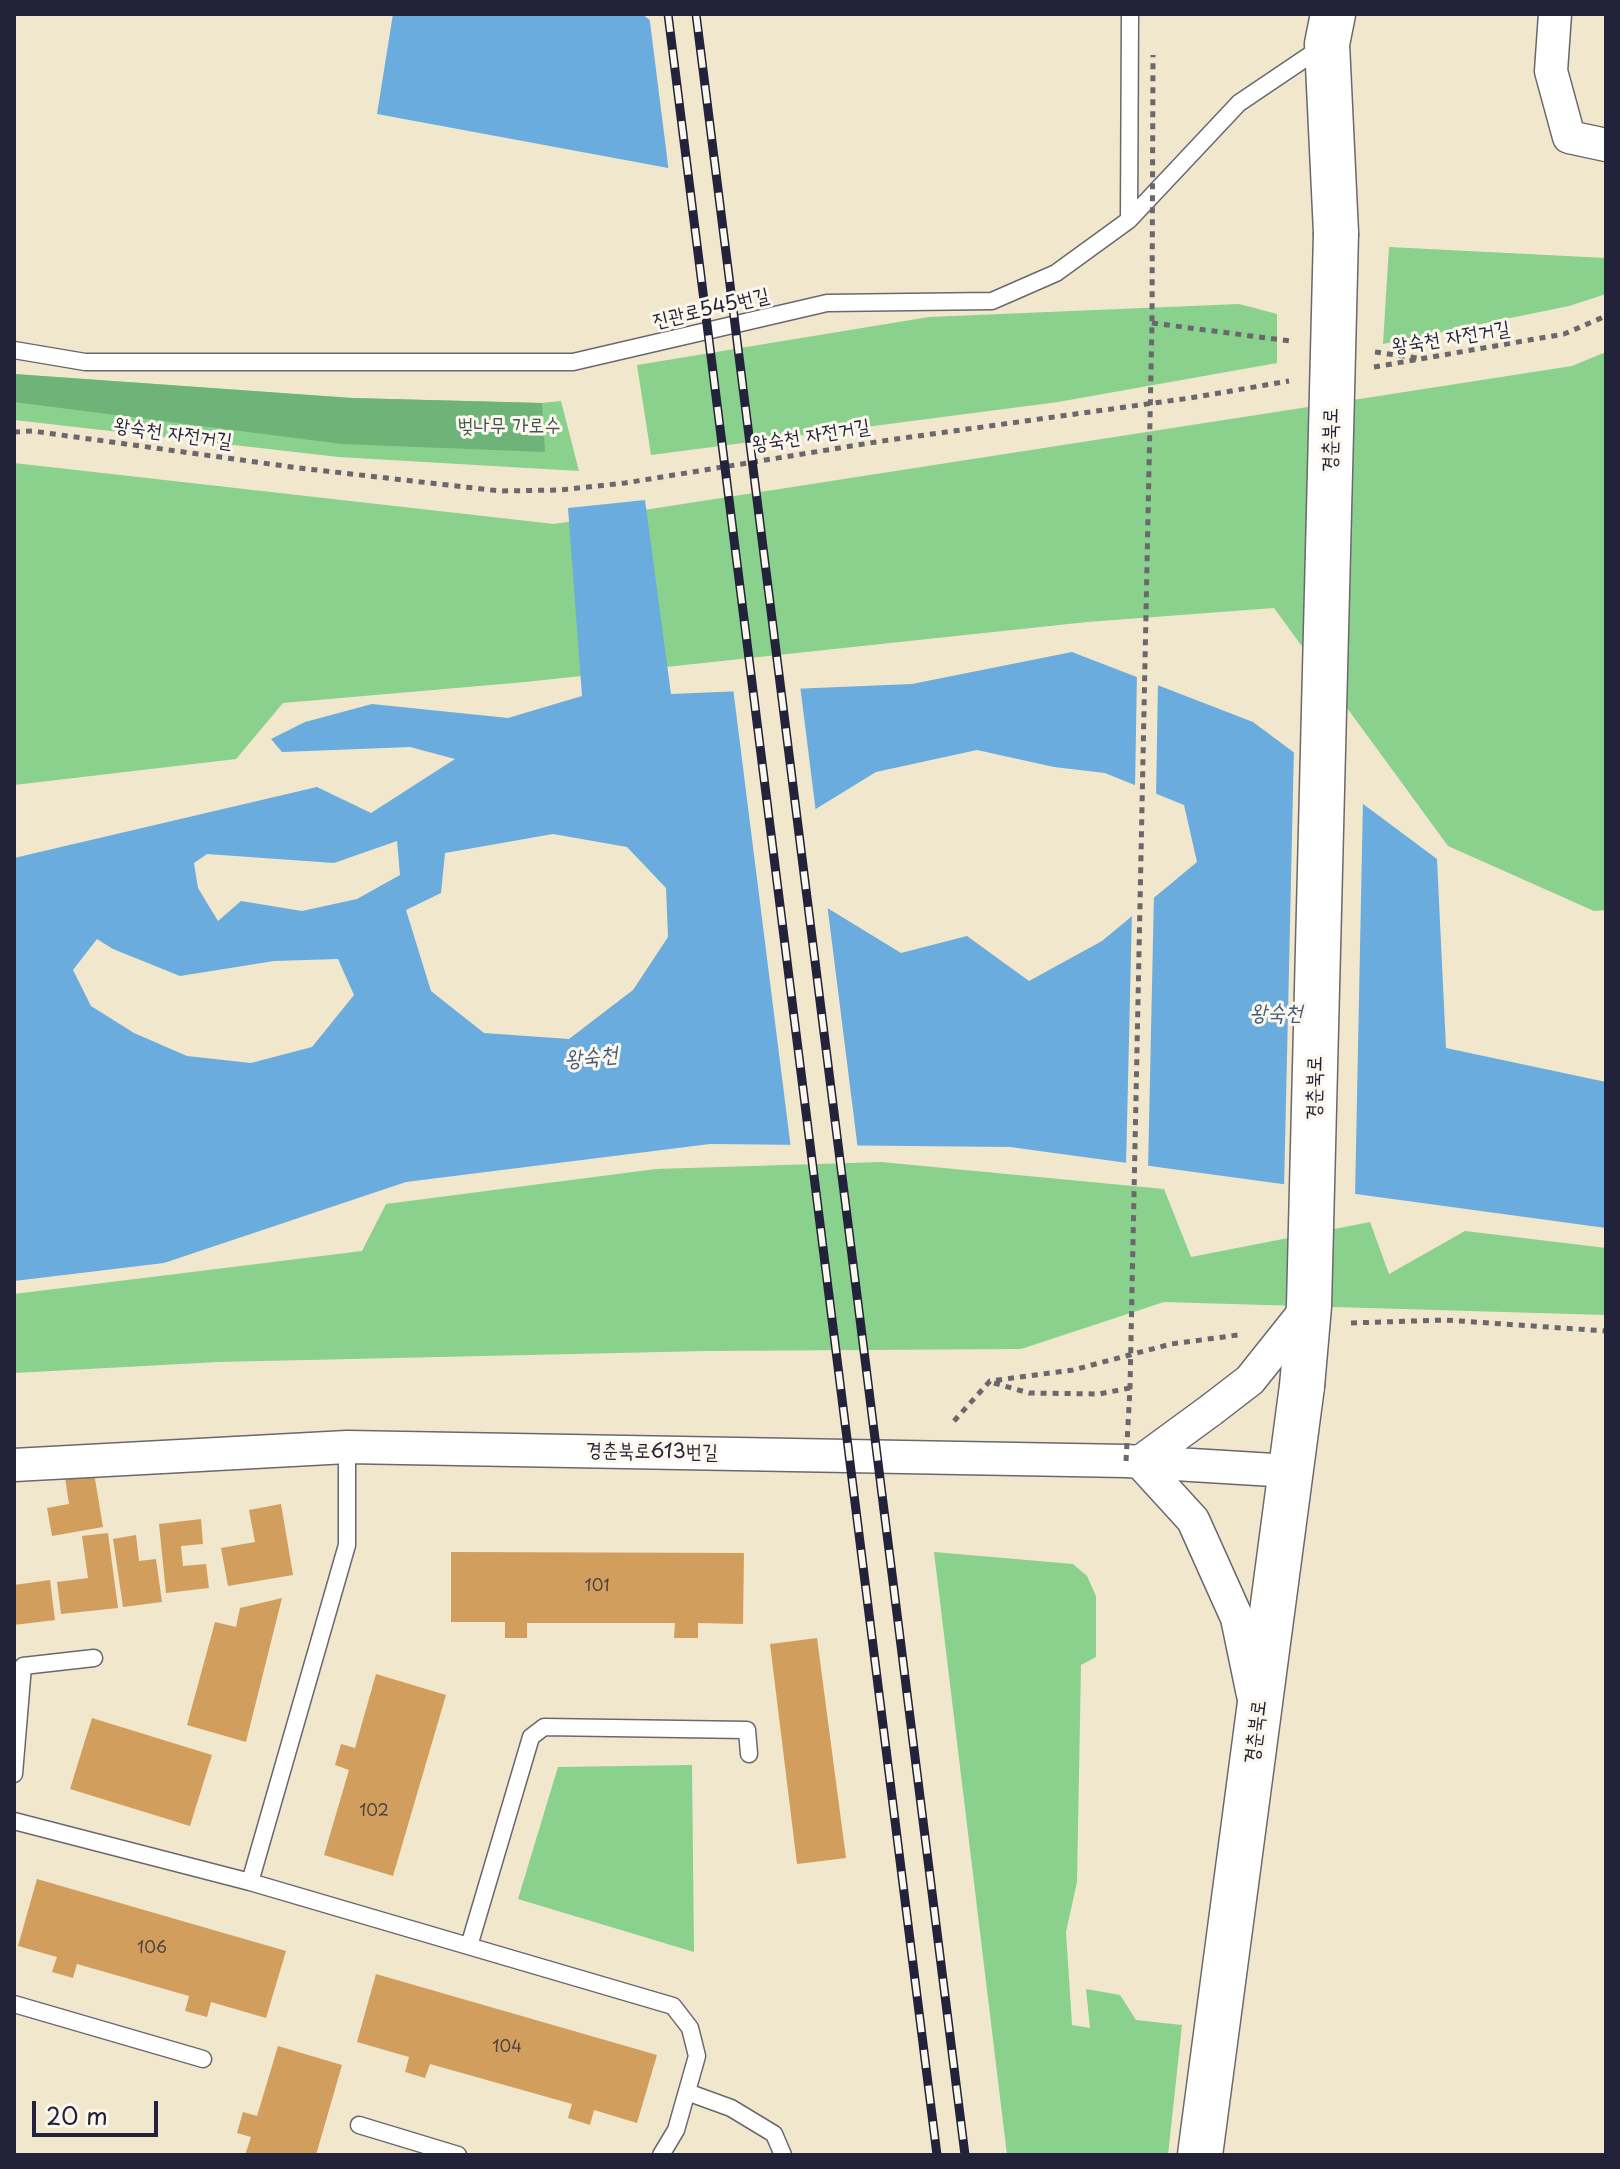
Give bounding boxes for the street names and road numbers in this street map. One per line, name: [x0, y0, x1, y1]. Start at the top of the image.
street label: 진관로545번길: [650, 284, 772, 334]
street label: 왕숙천 자전거길: [1390, 317, 1512, 359]
street label: 경춘북로: [1318, 408, 1344, 472]
street label: 왕숙천 자전거길: [112, 414, 234, 454]
street label: 왕숙천 자전거길: [750, 415, 872, 457]
street label: 경춘북로: [1302, 1056, 1328, 1120]
street label: 경춘북로613번길: [586, 1439, 718, 1465]
street label: 경춘북로: [1240, 1699, 1272, 1765]

